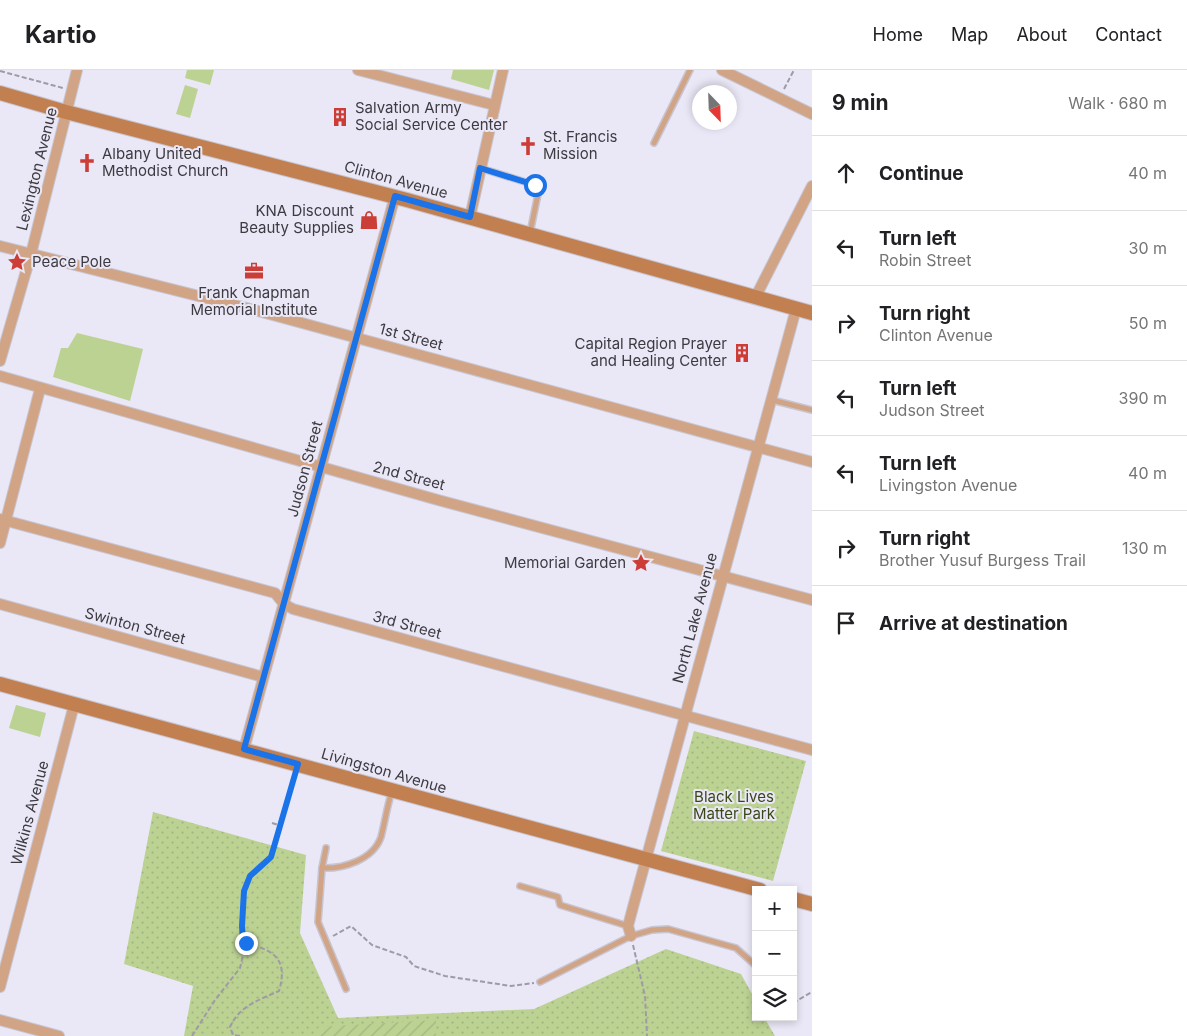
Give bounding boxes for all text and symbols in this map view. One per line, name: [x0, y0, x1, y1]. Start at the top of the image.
text: Kartio: [25, 20, 96, 49]
text: Home: [873, 24, 923, 45]
text: Map: [951, 24, 988, 45]
text: About: [1016, 24, 1067, 45]
text: Contact: [1095, 24, 1162, 45]
north arrow: [692, 85, 737, 130]
text: 9 min: [832, 90, 889, 115]
text: Walk · 680 m: [1068, 93, 1167, 113]
place label: Salvation Army Social Service Center: [355, 98, 508, 134]
street label: Lexington Avenue: [12, 105, 61, 232]
building icon: Salvation Army Social Service Center: [329, 106, 351, 128]
place label: St. Francis Mission: [543, 127, 618, 163]
church icon: St. Francis Mission: [517, 135, 539, 157]
place label: Albany United Methodist Church: [102, 144, 228, 180]
church icon: Albany United Methodist Church: [76, 152, 98, 174]
street label: Clinton Avenue: [342, 157, 450, 202]
icon: ahead: [832, 159, 860, 187]
text: Continue: [879, 162, 964, 185]
text: 40 m: [1128, 163, 1167, 183]
route start: [524, 174, 547, 197]
place label: KNA Discount Beauty Supplies: [239, 201, 354, 237]
shop icon: KNA Discount Beauty Supplies: [358, 209, 380, 231]
text: Turn left: [879, 227, 957, 250]
icon: left: [832, 234, 860, 262]
text: 30 m: [1129, 238, 1167, 258]
text: Robin Street: [879, 250, 971, 270]
place icon: Peace Pole: [6, 251, 28, 273]
place label: Peace Pole: [32, 252, 111, 271]
office icon: Frank Chapman Memorial Institute: [243, 260, 265, 282]
place label: Frank Chapman Memorial Institute: [191, 283, 317, 319]
text: Turn right: [879, 302, 970, 325]
icon: right: [832, 309, 860, 337]
text: 50 m: [1129, 313, 1167, 333]
street label: 1st Street: [377, 319, 445, 354]
text: Clinton Avenue: [879, 325, 993, 345]
place label: Capital Region Prayer and Healing Center: [575, 334, 727, 370]
building icon: Capital Region Prayer and Healing Center: [731, 342, 753, 364]
text: Turn left: [879, 377, 957, 400]
icon: left: [832, 384, 860, 412]
text: 390 m: [1119, 388, 1167, 408]
text: Judson Street: [879, 400, 985, 420]
street label: Judson Street: [283, 419, 327, 519]
text: Turn left: [879, 452, 957, 475]
street label: 2nd Street: [371, 457, 447, 494]
icon: left: [832, 459, 860, 487]
text: 40 m: [1128, 463, 1167, 483]
text: Livingston Avenue: [879, 475, 1017, 495]
text: Turn right: [879, 527, 970, 550]
icon: right: [832, 534, 860, 562]
text: 130 m: [1122, 538, 1167, 558]
street label: North Lake Avenue: [668, 550, 721, 685]
text: Brother Yusuf Burgess Trail: [879, 550, 1086, 570]
place icon: Memorial Garden: [630, 552, 652, 574]
place label: Memorial Garden: [504, 553, 626, 572]
street label: Swinton Street: [83, 603, 188, 648]
street label: 3rd Street: [371, 606, 444, 643]
icon: arrive: [832, 609, 860, 637]
text: Arrive at destination: [879, 612, 1068, 635]
street label: Livingston Avenue: [319, 744, 449, 798]
street label: Wilkins Avenue: [6, 758, 53, 867]
park label: Black Lives Matter Park: [693, 787, 776, 823]
map controls: [752, 886, 797, 1021]
button: +: [752, 886, 797, 931]
button: −: [752, 931, 797, 976]
route end: [235, 932, 258, 955]
button: layers: [752, 976, 797, 1021]

